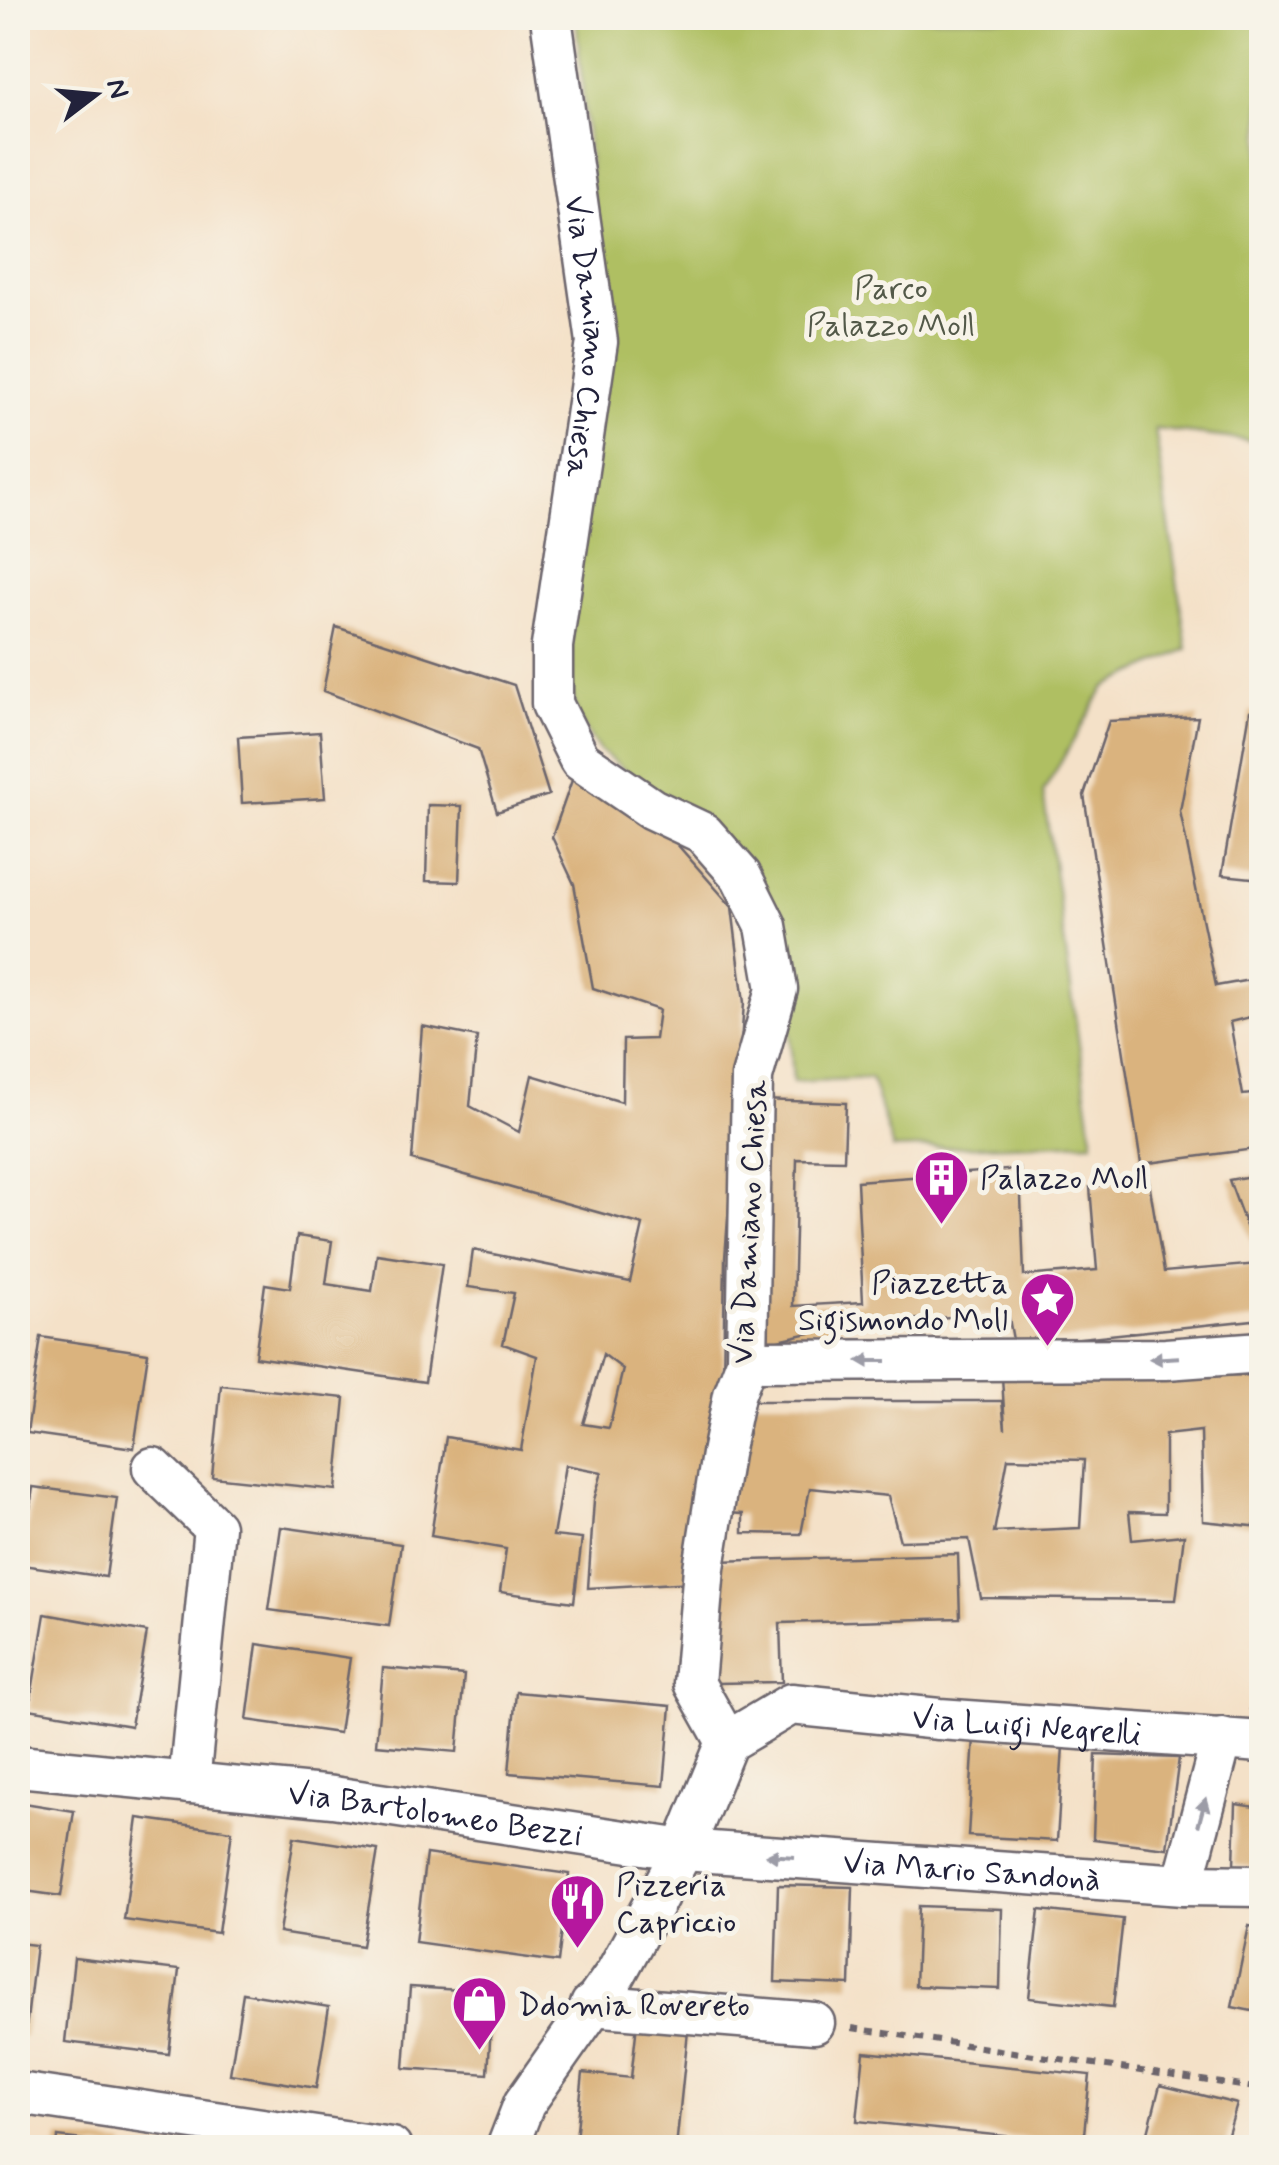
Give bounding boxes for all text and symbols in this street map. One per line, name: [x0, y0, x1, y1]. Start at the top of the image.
north arrow: [45, 45, 145, 145]
text: N: [96, 75, 137, 103]
street label: Via Damiano Chiesa: [553, 193, 616, 481]
park label: Parco Palazzo Moll: [807, 268, 975, 347]
street label: Via Damiano Chiesa: [722, 1078, 778, 1365]
building icon: Palazzo Moll: [911, 1147, 971, 1226]
place label: Palazzo Moll: [980, 1158, 1148, 1200]
place label: Piazzetta Sigismondo Moll: [798, 1263, 1008, 1345]
place icon: Piazzetta Sigismondo Moll: [1017, 1270, 1077, 1349]
one-way arrow: [1148, 1350, 1180, 1366]
one-way arrow: [856, 1353, 888, 1369]
street label: Via Luigi Negrelli: [910, 1697, 1143, 1756]
street label: Via Bartolomeo Bezzi: [286, 1774, 585, 1857]
one-way arrow: [1195, 1796, 1211, 1827]
street label: Via Mario Sandonà: [841, 1842, 1102, 1902]
one-way arrow: [764, 1848, 795, 1864]
place label: Pizzeria Capriccio: [616, 1865, 736, 1944]
restaurant icon: Pizzeria Capriccio: [547, 1872, 607, 1951]
shop icon: Ddomia Rovereto: [449, 1974, 509, 2053]
place label: Ddomia Rovereto: [518, 1985, 750, 2027]

